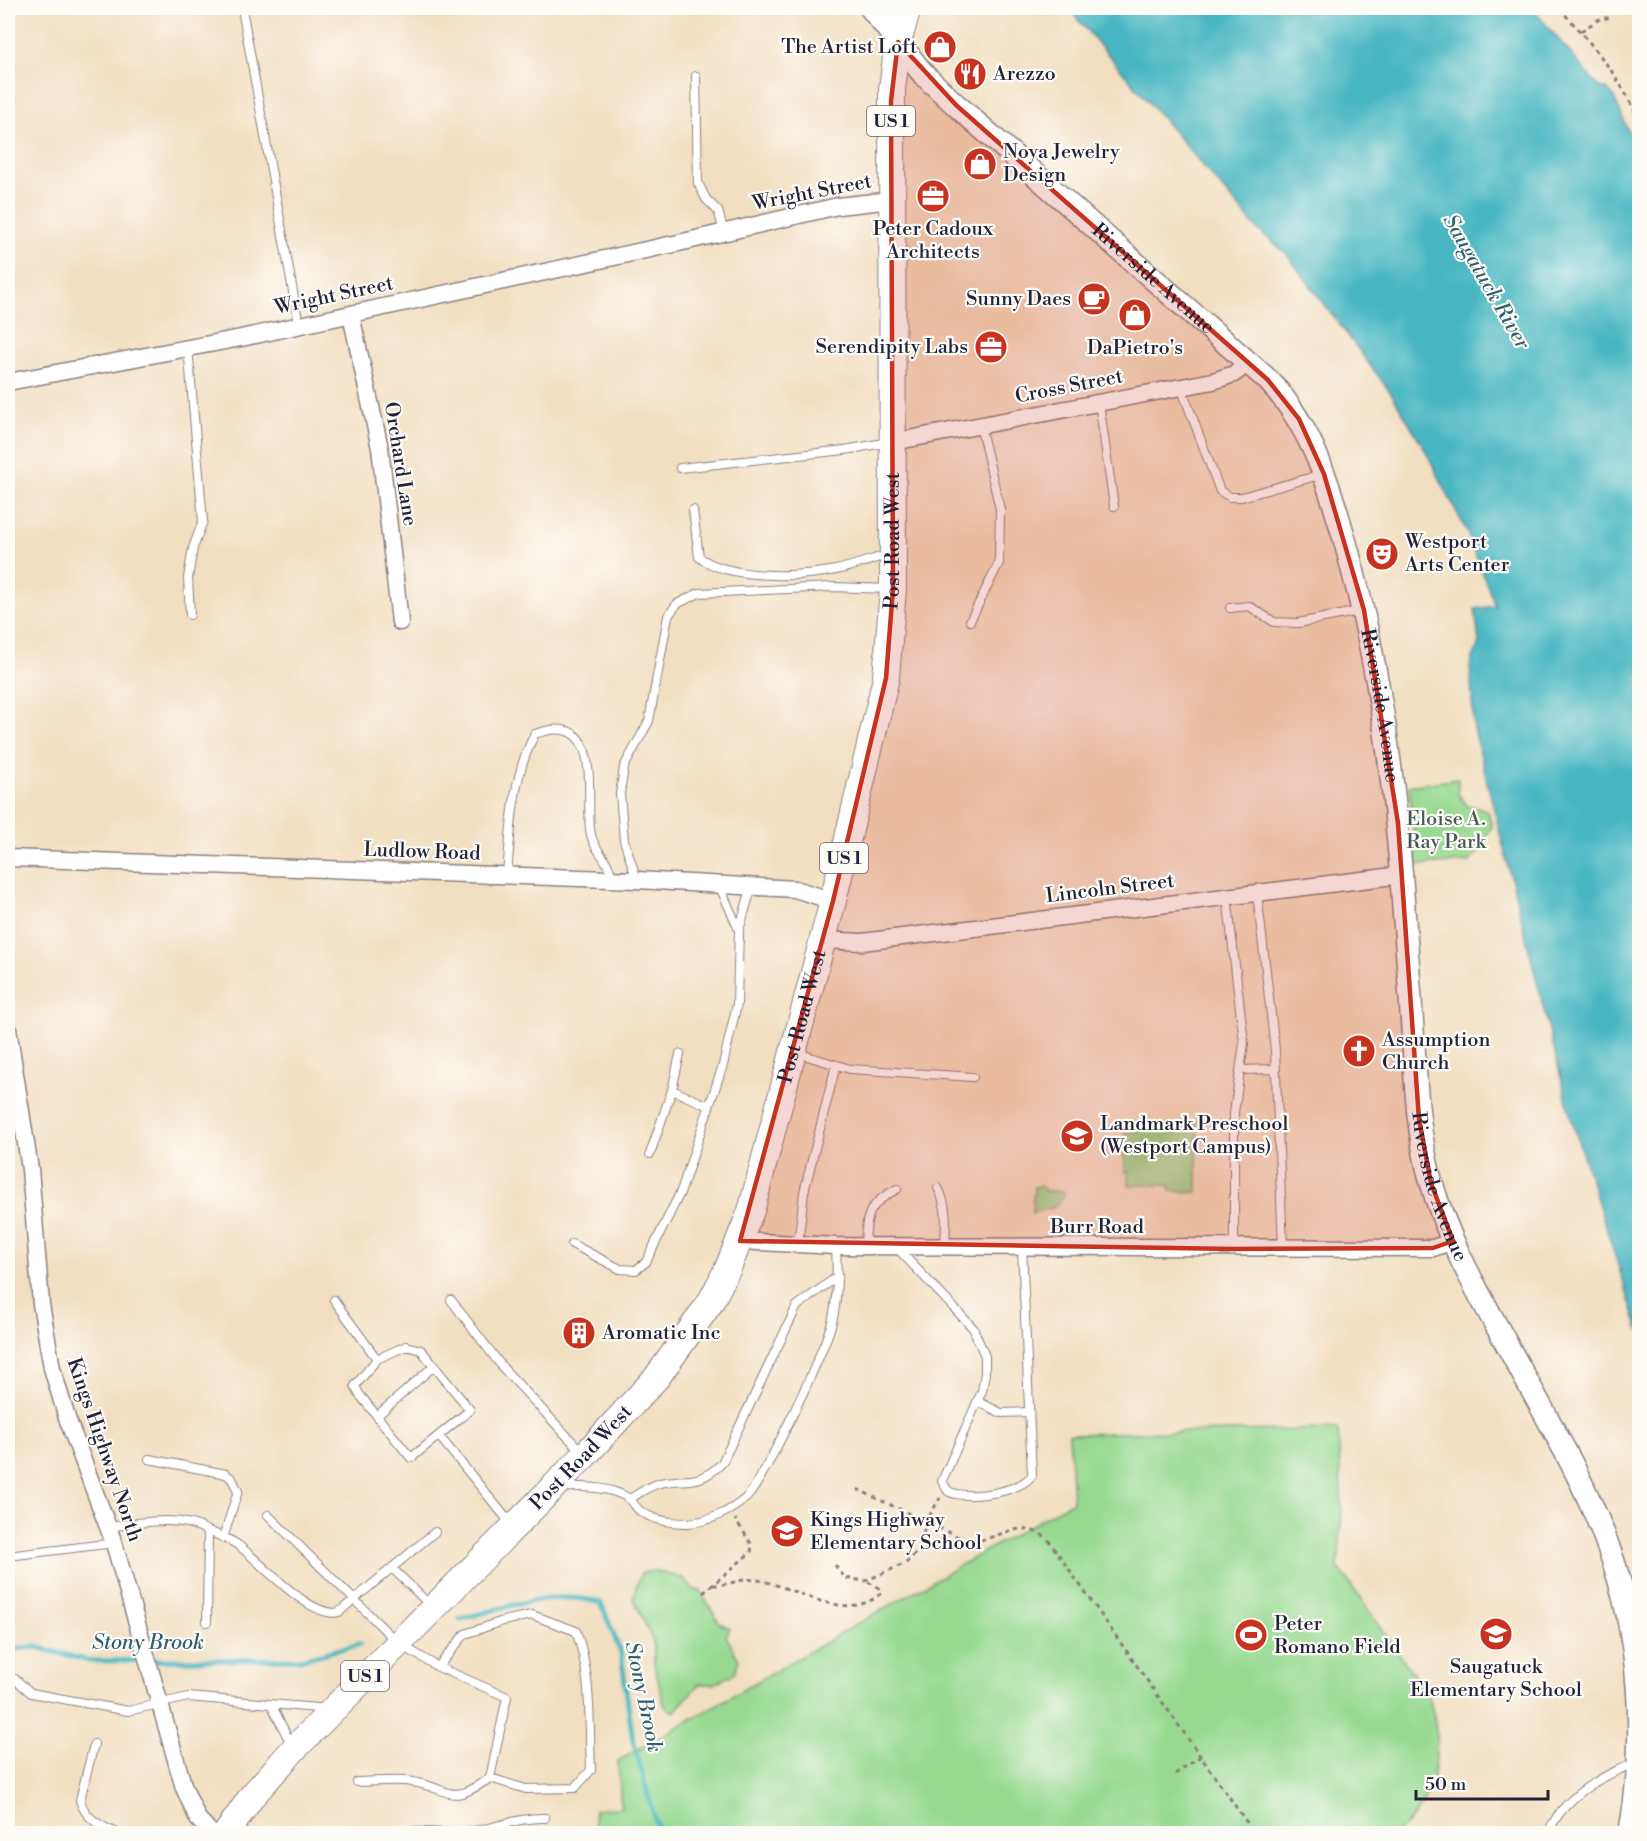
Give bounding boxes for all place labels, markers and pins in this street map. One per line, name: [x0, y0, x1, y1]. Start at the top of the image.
shop icon: The Artist Loft: [922, 29, 958, 65]
place label: The Artist Loft: [781, 35, 917, 60]
restaurant icon: Arezzo: [952, 56, 988, 92]
place label: Arezzo: [992, 62, 1056, 87]
place label: Noya Jewelry Design: [1003, 140, 1120, 188]
shop icon: Noya Jewelry Design: [962, 146, 998, 182]
office icon: Peter Cadoux Architects: [915, 178, 951, 214]
place label: Peter Cadoux Architects: [873, 217, 994, 265]
cafe icon: Sunny Daes: [1076, 281, 1112, 317]
place label: Sunny Daes: [966, 287, 1071, 312]
shop icon: DaPietro's: [1117, 297, 1153, 333]
office icon: Serendipity Labs: [973, 329, 1009, 365]
place label: Serendipity Labs: [816, 335, 968, 360]
place label: DaPietro's: [1087, 336, 1183, 361]
place label: Westport Arts Center: [1404, 530, 1510, 578]
theatre icon: Westport Arts Center: [1364, 536, 1400, 572]
place label: Assumption Church: [1381, 1028, 1491, 1076]
church icon: Assumption Church: [1341, 1033, 1377, 1069]
place label: Landmark Preschool (Westport Campus): [1100, 1112, 1289, 1160]
school or university icon: Landmark Preschool (Westport Campus): [1059, 1118, 1095, 1154]
building icon: Aromatic Inc: [561, 1315, 597, 1351]
place label: Aromatic Inc: [601, 1321, 721, 1346]
place label: Kings Highway Elementary School: [810, 1508, 982, 1556]
school or university icon: Kings Highway Elementary School: [769, 1513, 805, 1549]
place label: Peter Romano Field: [1274, 1612, 1401, 1660]
school or university icon: Saugatuck Elementary School: [1478, 1616, 1514, 1652]
sports icon: Peter Romano Field: [1233, 1617, 1269, 1653]
place label: Saugatuck Elementary School: [1410, 1655, 1582, 1703]

